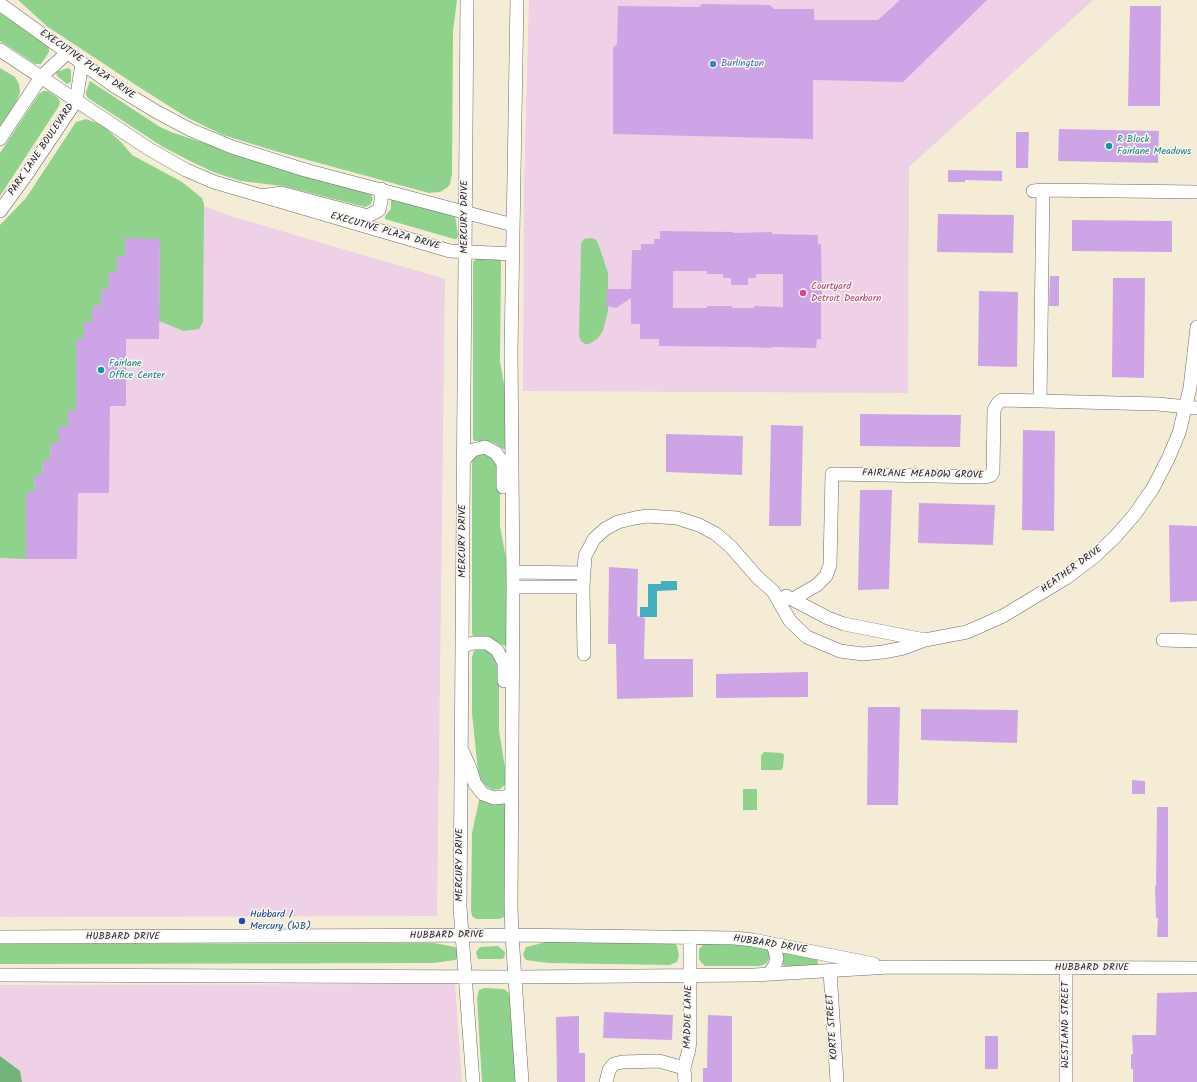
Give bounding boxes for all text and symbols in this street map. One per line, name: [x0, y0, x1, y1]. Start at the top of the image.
street label: EXECUTIVE PLAZA DRIVE: [37, 28, 137, 102]
place label: Burlington: [721, 58, 764, 70]
marker: Burlington: [708, 59, 718, 69]
street label: PARK LANE BOULEVARD: [7, 101, 77, 199]
place label: R Block Fairlane Meadows: [1117, 134, 1191, 158]
marker: R Block Fairlane Meadows: [1104, 141, 1114, 151]
street label: MERCURY DRIVE: [459, 180, 471, 254]
street label: EXECUTIVE PLAZA DRIVE: [329, 211, 441, 253]
place label: Courtyard Detroit Dearborn: [811, 281, 881, 304]
marker: Courtyard Detroit Dearborn: [798, 288, 808, 298]
place label: Fairlane Office Center: [109, 358, 165, 382]
marker: Fairlane Office Center: [96, 365, 106, 375]
street label: FAIRLANE MEADOW GROVE: [862, 468, 984, 482]
street label: MERCURY DRIVE: [457, 504, 469, 578]
street label: HEATHER DRIVE: [1039, 544, 1105, 596]
street label: MERCURY DRIVE: [454, 828, 466, 902]
place label: Hubbard / Mercury (WB): [250, 909, 311, 932]
marker: Hubbard / Mercury (WB): [237, 916, 247, 926]
street label: HUBBARD DRIVE: [410, 929, 484, 943]
street label: HUBBARD DRIVE: [86, 931, 160, 943]
street label: HUBBARD DRIVE: [732, 933, 808, 957]
street label: HUBBARD DRIVE: [1055, 962, 1129, 974]
street label: WESTLAND STREET: [1060, 982, 1072, 1068]
street label: MADDIE LANE: [682, 985, 696, 1049]
street label: KORTE STREET: [825, 993, 841, 1061]

